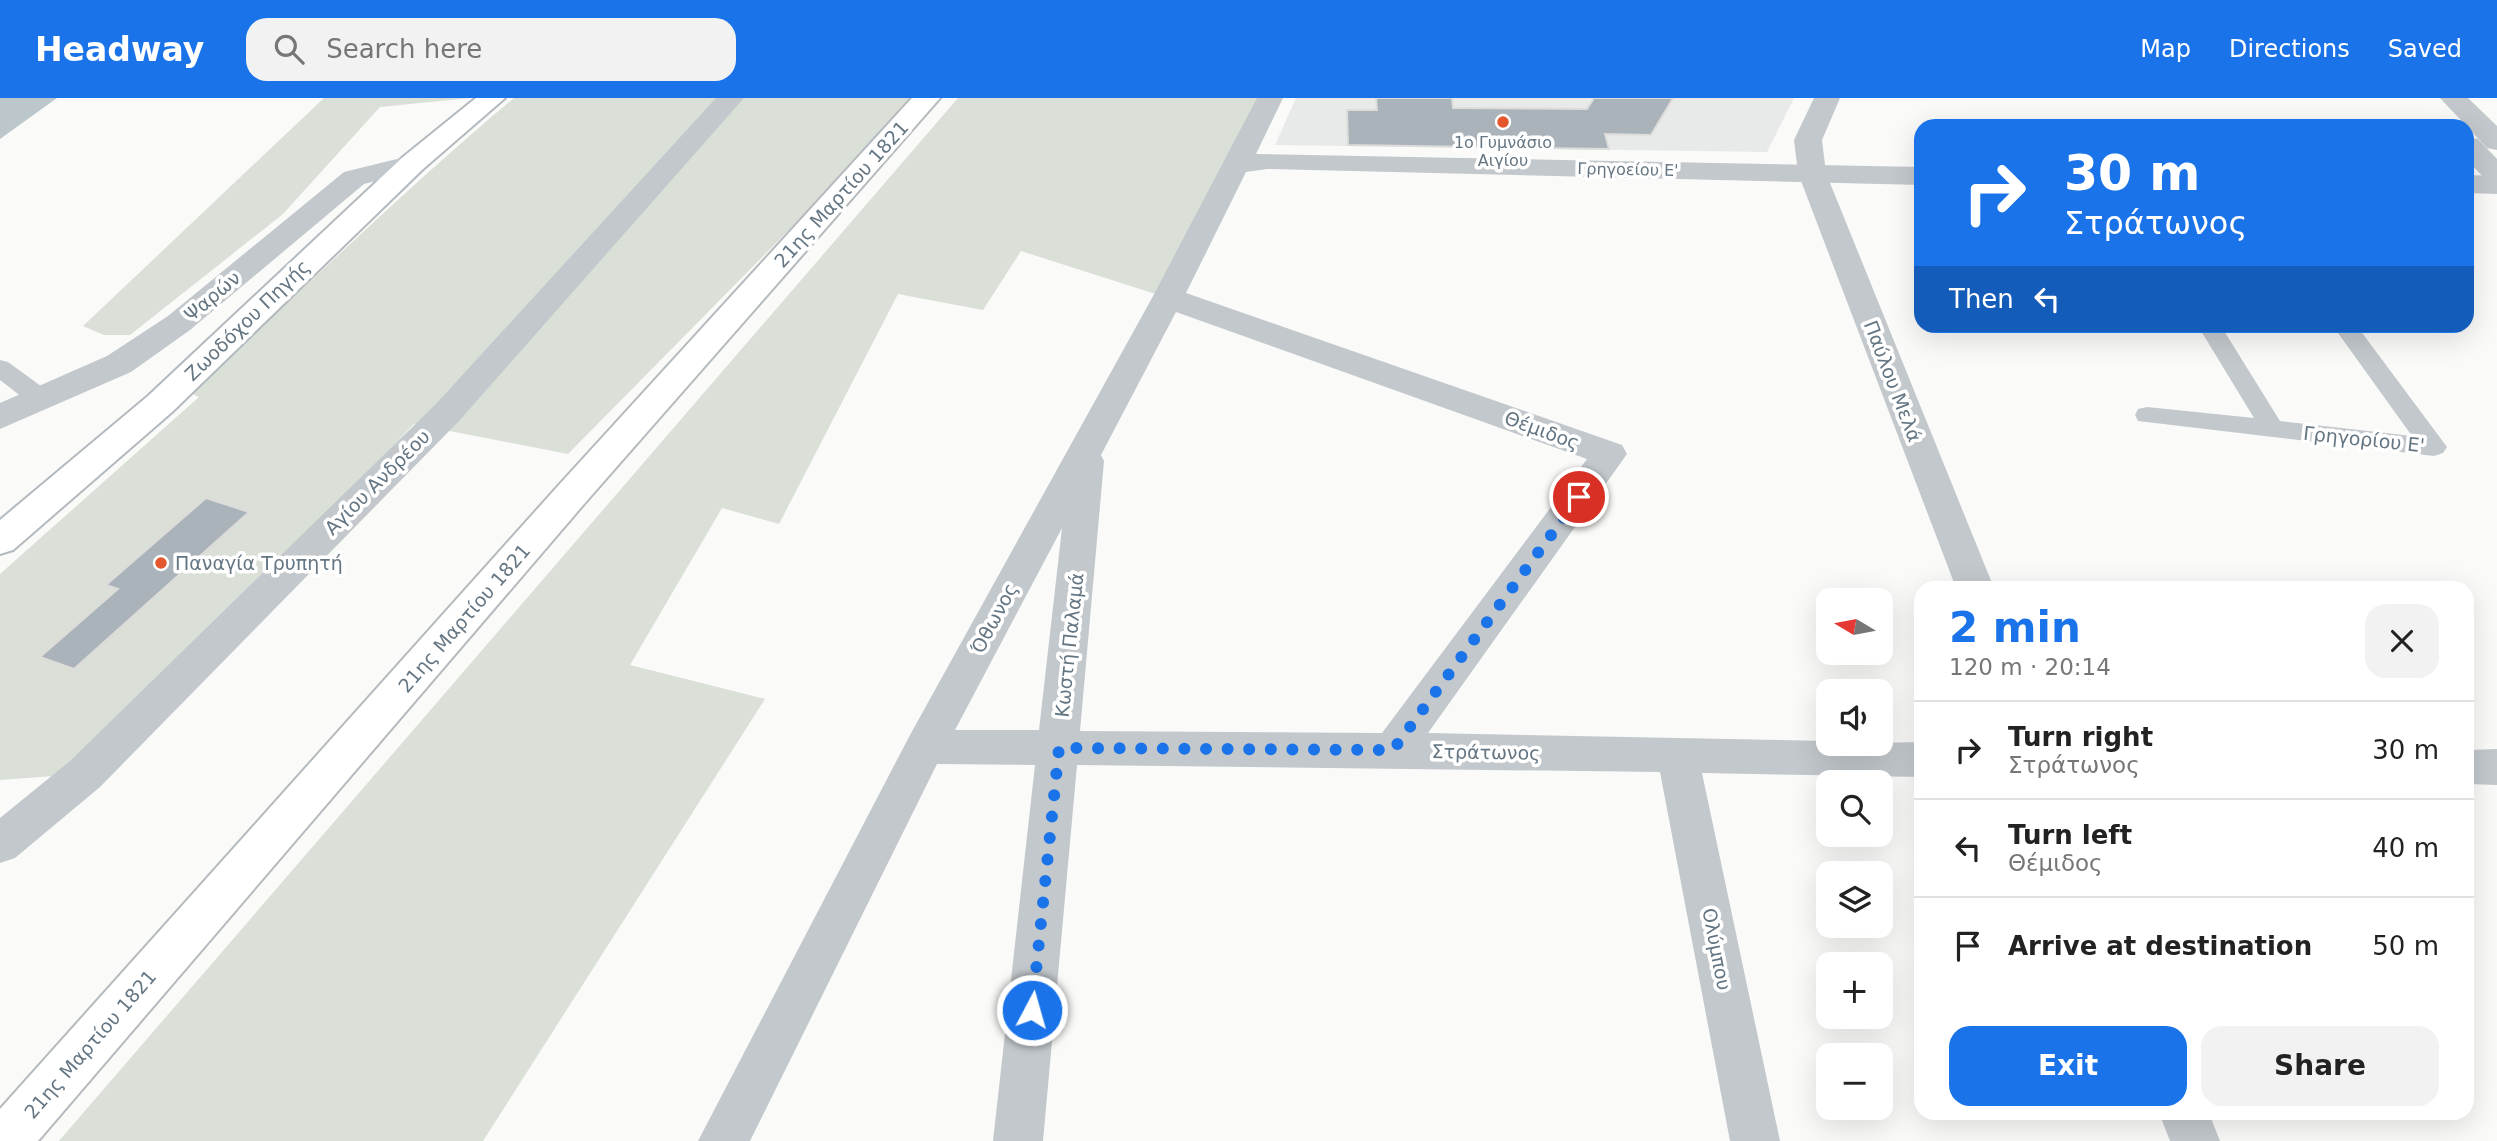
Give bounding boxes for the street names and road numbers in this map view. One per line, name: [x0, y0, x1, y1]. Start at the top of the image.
street label: 21ης Μαρτίου 1821: [769, 116, 913, 272]
street label: Γρηγοείου Ε': [1577, 159, 1679, 180]
street label: Ζωοδόχου Πηγής: [180, 255, 314, 385]
street label: Ψαρών: [180, 266, 244, 326]
street label: Παύλου Μελά: [1860, 317, 1926, 445]
street label: Θέμιδος: [1502, 406, 1582, 454]
street label: Γρηγορίου Ε': [2302, 422, 2426, 456]
street label: Αγίου Ανδρέου: [320, 425, 434, 539]
street label: 21ης Μαρτίου 1821: [394, 539, 534, 697]
street label: Κωστή Παλαμά: [1050, 572, 1088, 718]
street label: Όθωνος: [966, 579, 1022, 658]
street label: Στράτωνος: [1431, 740, 1541, 764]
street label: Ολύμπου: [1698, 906, 1736, 992]
street label: 21ης Μαρτίου 1821: [20, 965, 160, 1123]

